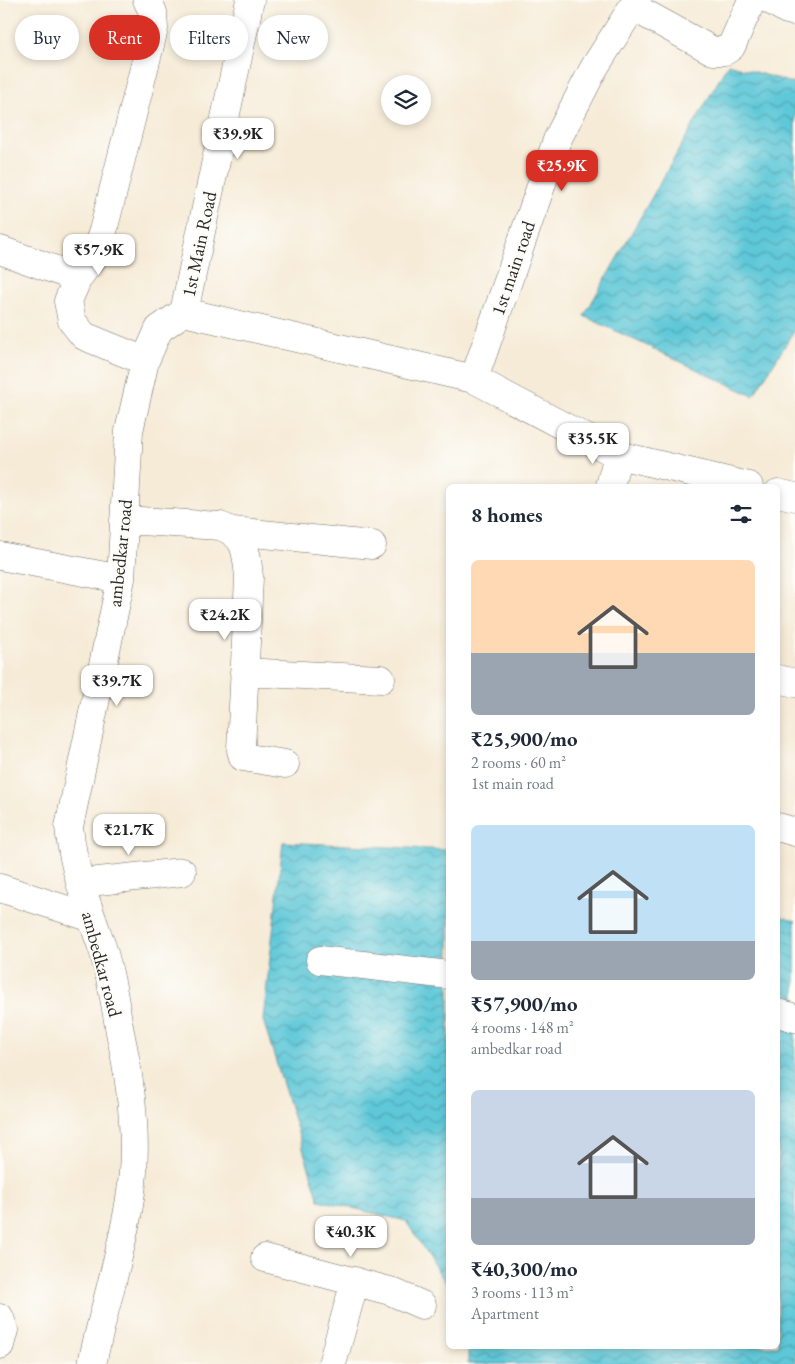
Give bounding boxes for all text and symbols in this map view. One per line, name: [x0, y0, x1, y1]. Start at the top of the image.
chip: Buy: [15, 15, 79, 60]
chip: Rent: [89, 15, 160, 60]
chip: Filters: [170, 15, 248, 60]
chip: New: [258, 15, 328, 60]
map controls: [381, 75, 431, 125]
button: layers: [381, 75, 431, 125]
pin: ₹39.9K: [197, 118, 279, 160]
text: ₹39.9K: [213, 123, 263, 144]
pin: ₹25.9K: [521, 150, 603, 192]
text: ₹25.9K: [537, 155, 587, 176]
street label: 1st Main Road: [176, 188, 222, 299]
street label: 1st main road: [485, 217, 541, 319]
pin: ₹57.9K: [58, 234, 140, 276]
text: ₹57.9K: [74, 239, 124, 260]
pin: ₹35.5K: [552, 422, 634, 465]
text: ₹35.5K: [568, 428, 618, 449]
street label: ambedkar road: [102, 498, 138, 608]
icon: filters: [727, 500, 755, 528]
text: 8 homes: [471, 501, 543, 528]
icon: home: [568, 592, 658, 682]
pin: ₹24.2K: [184, 598, 266, 641]
text: ₹24.2K: [200, 604, 250, 625]
pin: ₹39.7K: [76, 664, 158, 707]
text: ₹39.7K: [92, 670, 142, 691]
text: ₹25,900/mo: [471, 725, 578, 752]
text: 2 rooms · 60 m²: [471, 752, 566, 773]
text: 1st main road: [471, 773, 554, 794]
pin: ₹21.7K: [88, 814, 170, 856]
text: ₹21.7K: [104, 819, 154, 840]
icon: home: [568, 857, 658, 947]
street label: ambedkar road: [76, 909, 128, 1020]
text: ₹57,900/mo: [471, 990, 578, 1017]
text: 4 rooms · 148 m²: [471, 1017, 574, 1038]
text: ambedkar road: [471, 1038, 562, 1059]
icon: home: [568, 1122, 658, 1212]
pin: ₹40.3K: [310, 1216, 392, 1258]
text: ₹40.3K: [326, 1221, 376, 1242]
text: ₹40,300/mo: [471, 1255, 578, 1282]
text: 3 rooms · 113 m²: [471, 1282, 574, 1303]
text: Apartment: [471, 1303, 539, 1324]

